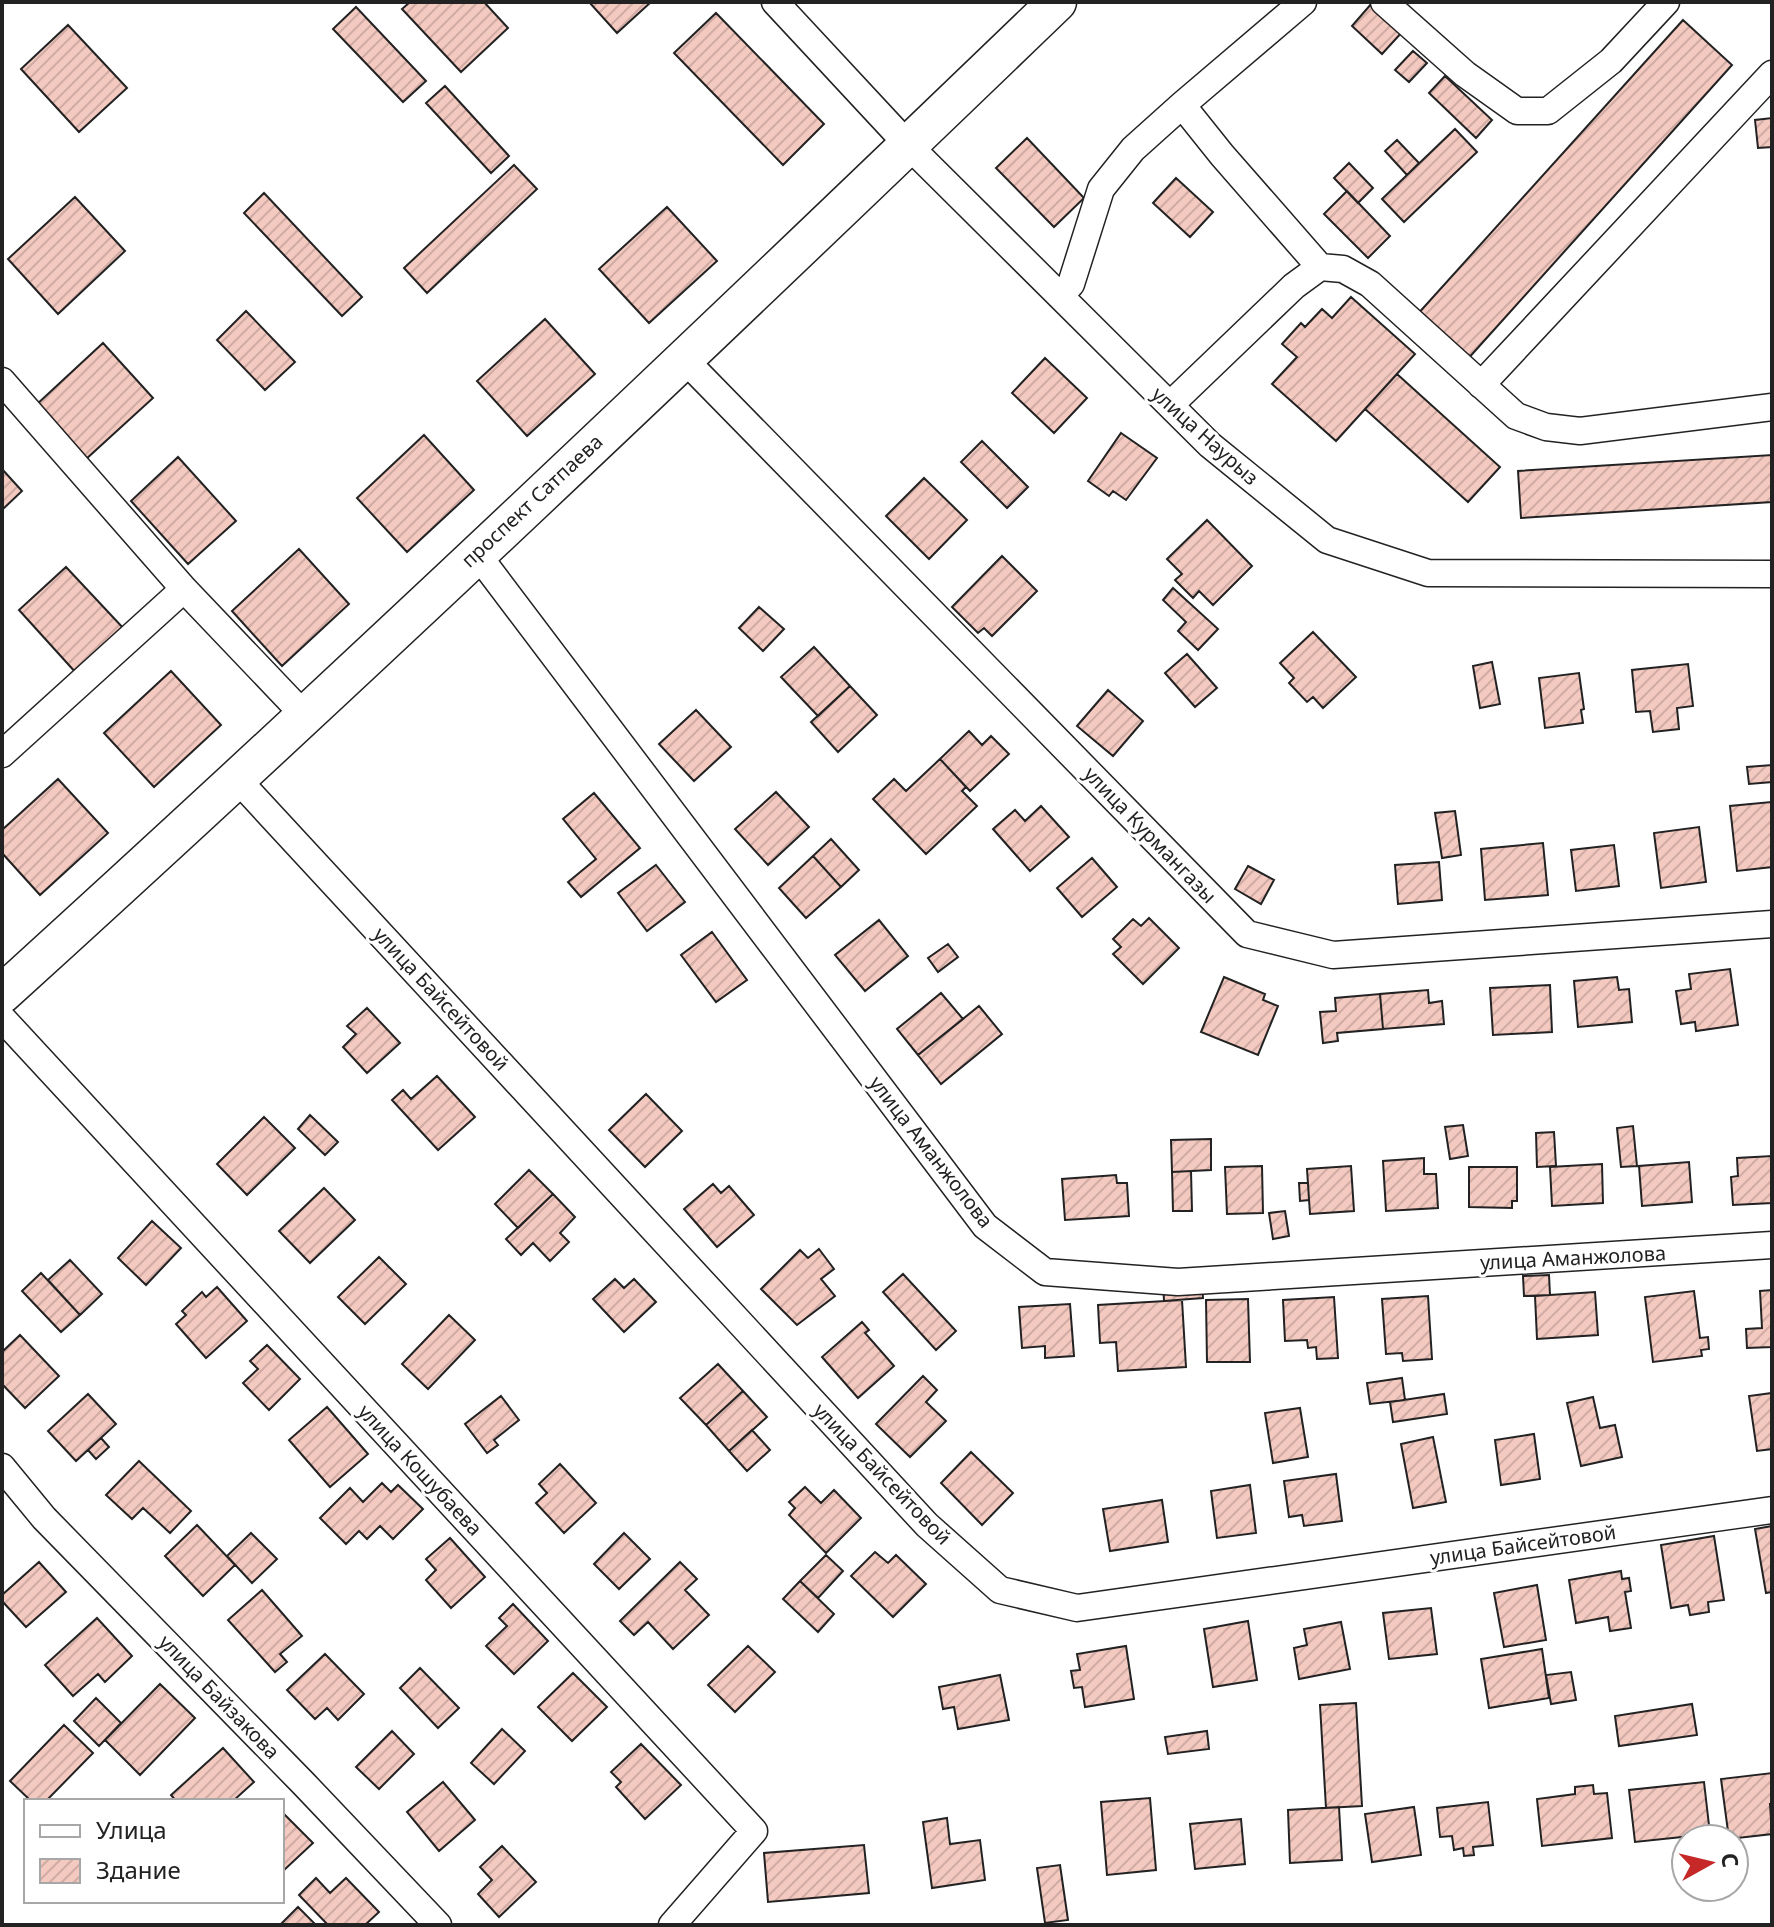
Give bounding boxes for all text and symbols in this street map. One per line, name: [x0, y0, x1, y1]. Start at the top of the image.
street label: улица Наурыз: [1146, 380, 1265, 491]
street label: проспект Сатпаева: [455, 428, 608, 573]
street label: улица Курмангазы: [1078, 760, 1223, 909]
street label: улица Байсейтовой: [368, 921, 515, 1076]
street label: улица Аманжолова: [863, 1070, 999, 1233]
street label: улица Аманжолова: [1479, 1239, 1667, 1276]
street label: улица Байсейтовой: [808, 1397, 957, 1550]
street label: улица Кошубаева: [352, 1398, 488, 1541]
street label: улица Байсейтовой: [1428, 1518, 1618, 1571]
street label: улица Байзакова: [153, 1629, 286, 1765]
legend: [24, 1799, 284, 1903]
text: Улица: [96, 1813, 167, 1846]
north arrow: [1670, 1823, 1750, 1903]
text: С: [1715, 1851, 1747, 1869]
text: Здание: [96, 1853, 181, 1886]

